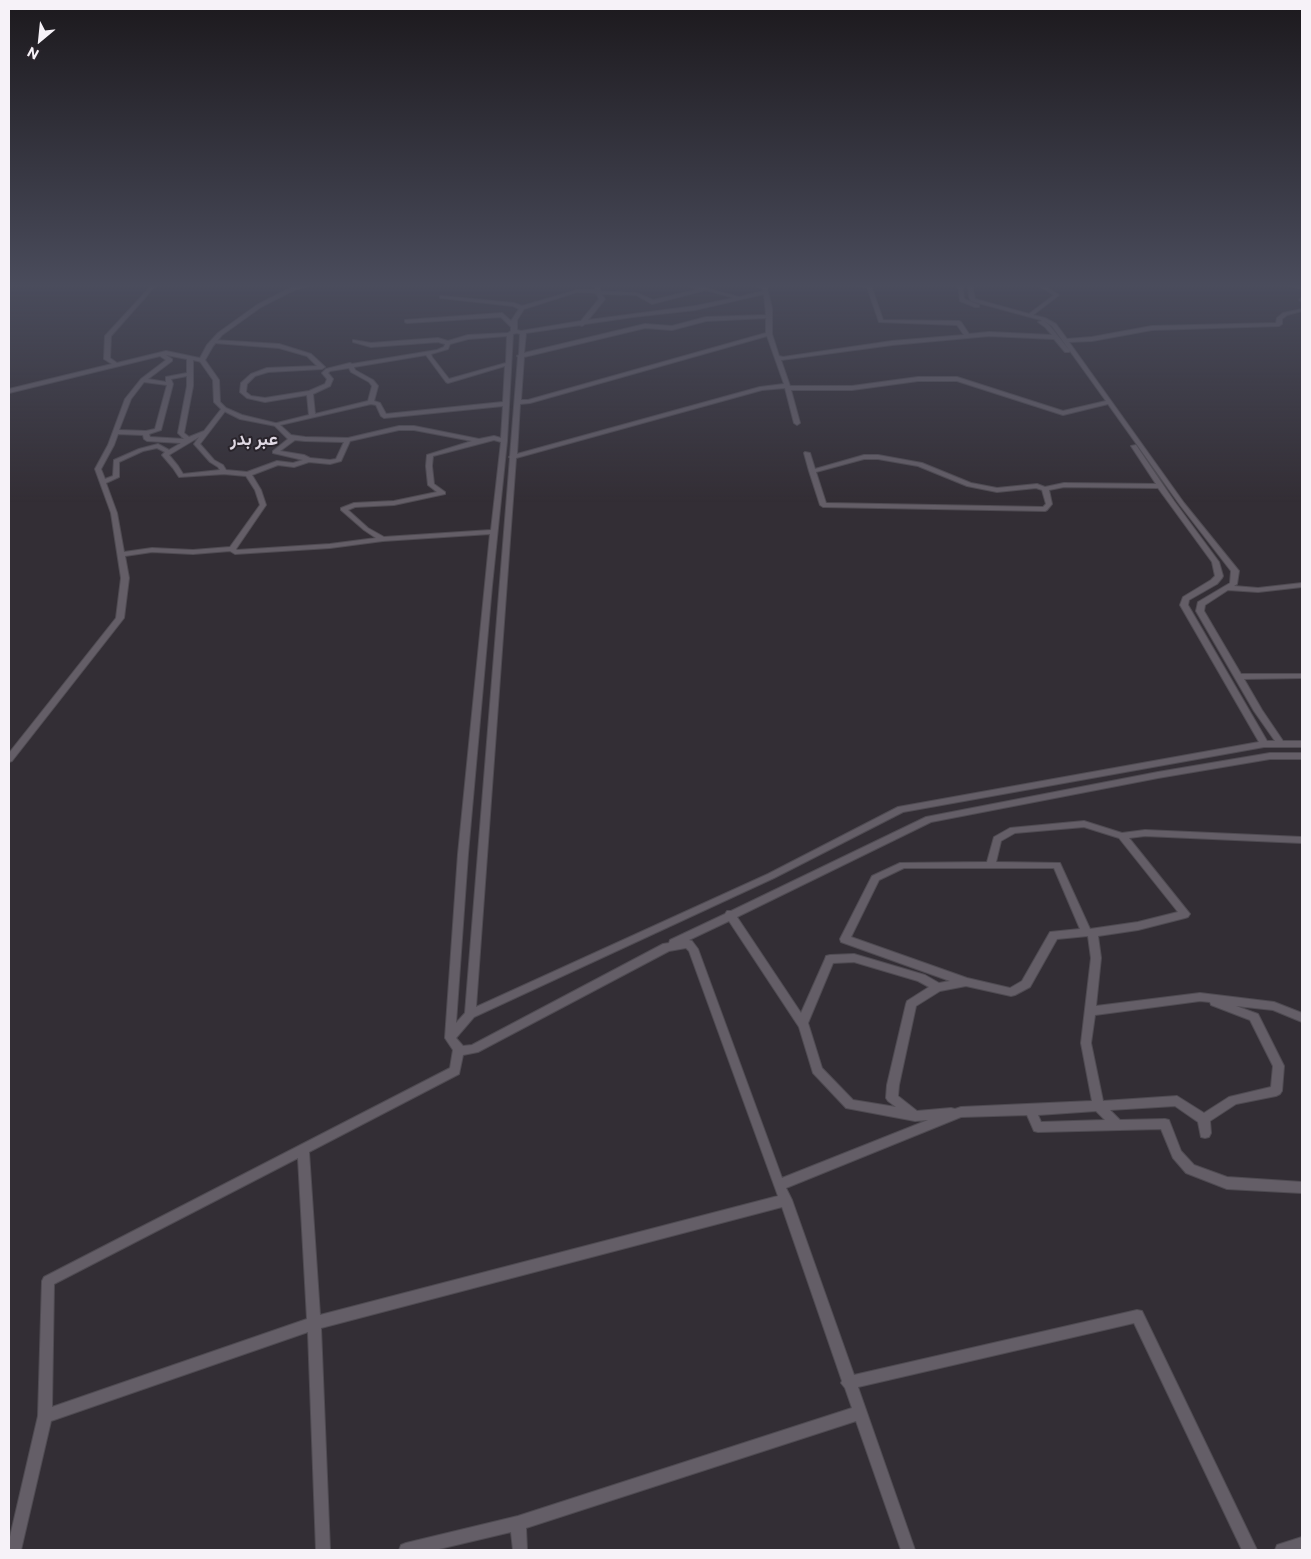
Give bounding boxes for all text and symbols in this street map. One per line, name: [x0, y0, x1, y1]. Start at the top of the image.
north arrow: [15, 15, 65, 65]
text: N: [24, 44, 41, 64]
district label: عبر بدر: [230, 428, 278, 450]

